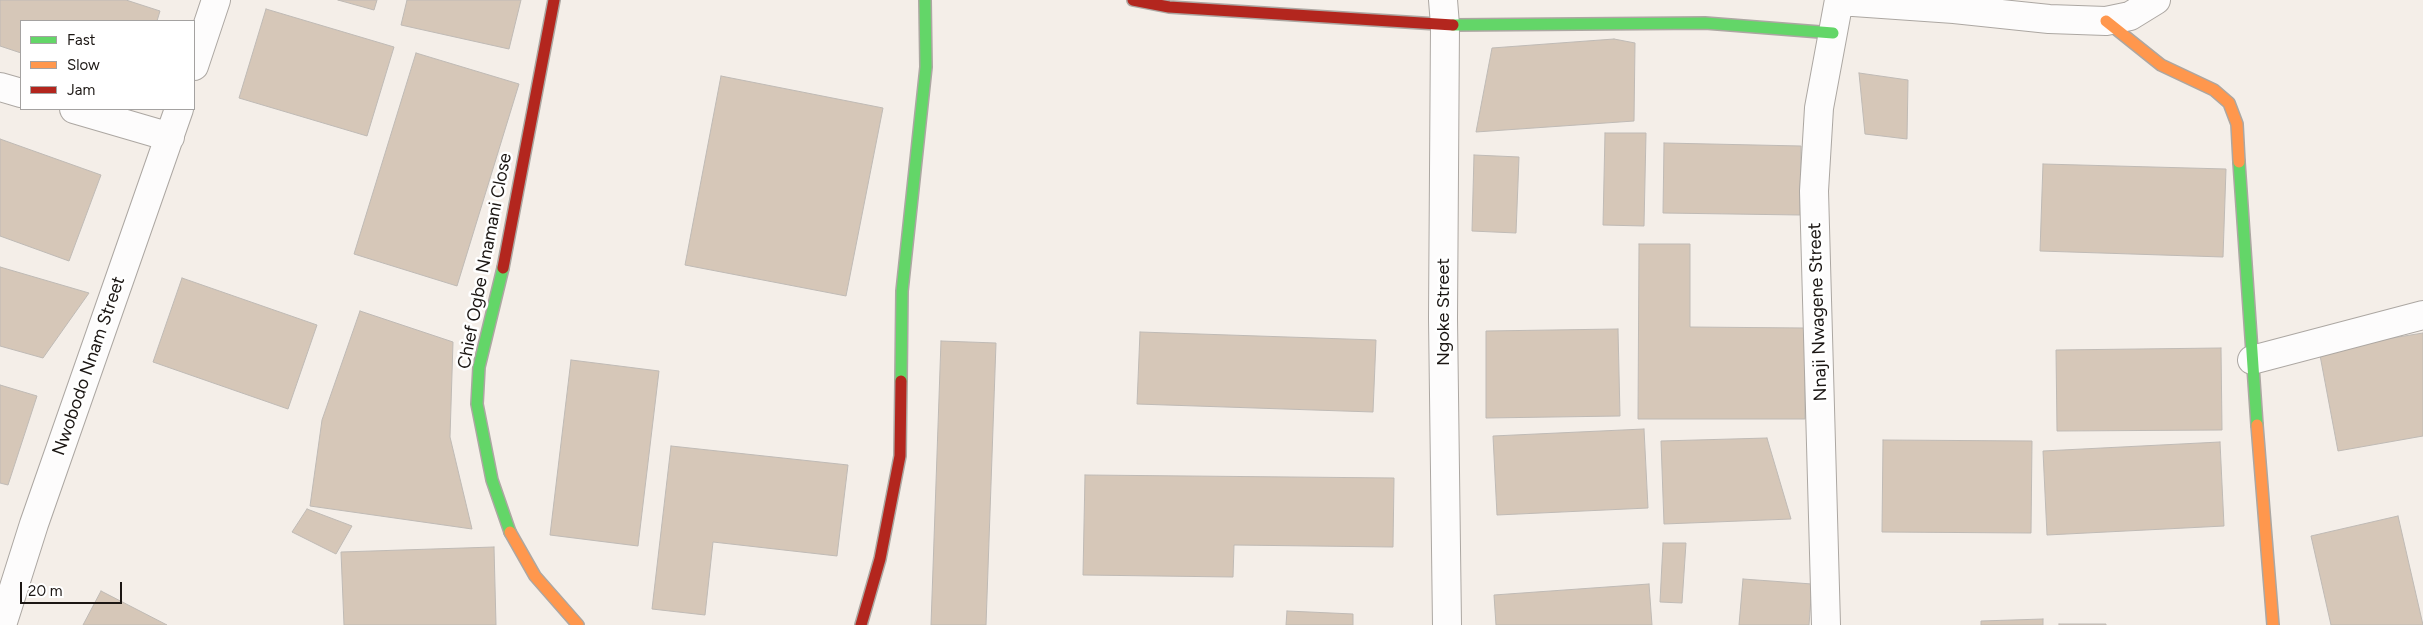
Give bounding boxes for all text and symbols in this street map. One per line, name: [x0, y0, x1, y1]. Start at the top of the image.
legend: [20, 20, 195, 110]
text: Fast: [67, 31, 95, 49]
text: Slow: [67, 56, 100, 74]
text: Jam: [67, 81, 95, 99]
street label: Chief Ogbe Nnamani Close: [453, 151, 517, 371]
street label: Nnaji Nwagene Street: [1804, 222, 1832, 402]
street label: Ngoke Street: [1433, 258, 1455, 366]
street label: Nwobodo Nnam Street: [48, 274, 130, 458]
scale bar: [22, 572, 125, 604]
text: 20 m: [28, 582, 62, 600]

